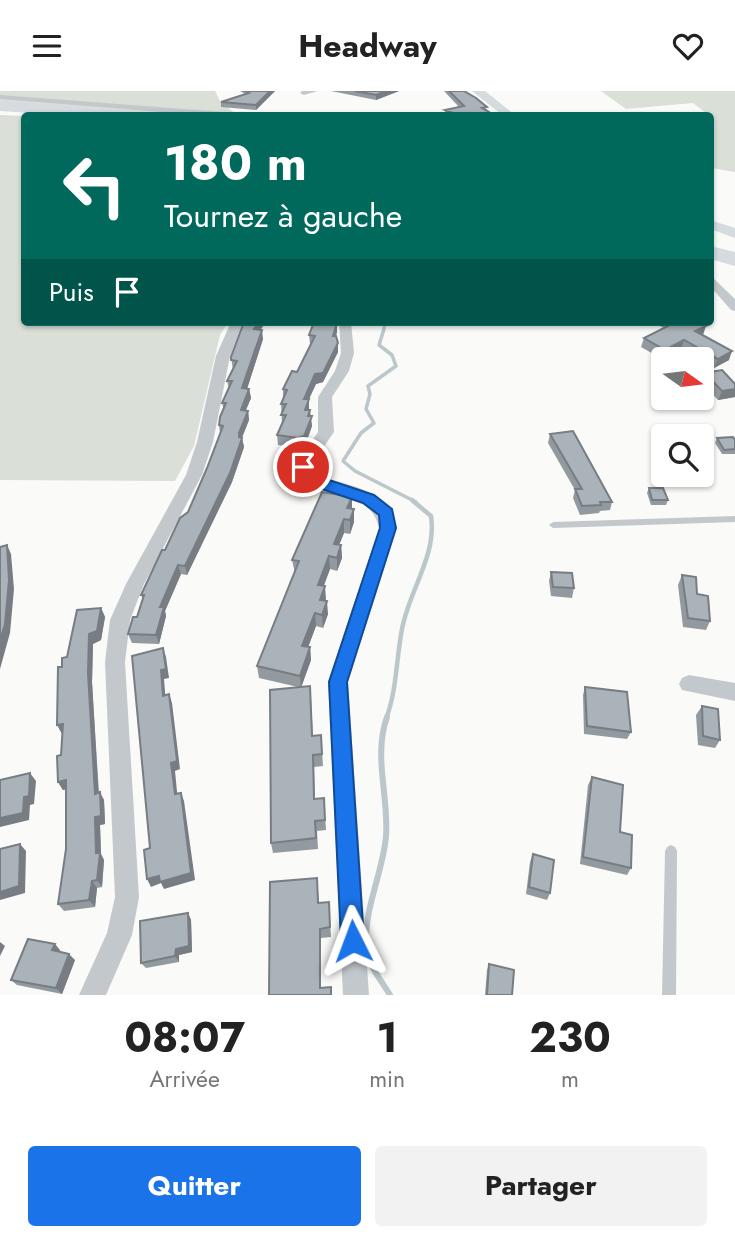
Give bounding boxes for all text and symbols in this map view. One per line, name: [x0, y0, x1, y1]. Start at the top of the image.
text: Headway: [298, 23, 437, 69]
icon: menu: [28, 27, 66, 65]
icon: heart: [669, 27, 707, 65]
text: 180 m: [164, 128, 307, 198]
icon: left: [49, 140, 140, 231]
text: Tournez à gauche: [164, 193, 402, 239]
text: Puis: [49, 273, 94, 311]
icon: arrive: [108, 273, 146, 311]
north arrow: [651, 347, 714, 409]
map controls: [651, 347, 714, 487]
button: search: [651, 424, 714, 487]
pin: [273, 437, 333, 497]
icon: arrive: [284, 448, 322, 486]
position arrow: [316, 904, 390, 978]
text: 08:07: [124, 1007, 245, 1068]
text: 1: [376, 1007, 398, 1068]
text: 230: [529, 1007, 611, 1068]
text: Arrivée: [149, 1062, 220, 1096]
text: min: [369, 1062, 405, 1096]
text: m: [561, 1062, 579, 1096]
button: Quitter: [28, 1146, 361, 1226]
button: Partager: [375, 1146, 707, 1226]

